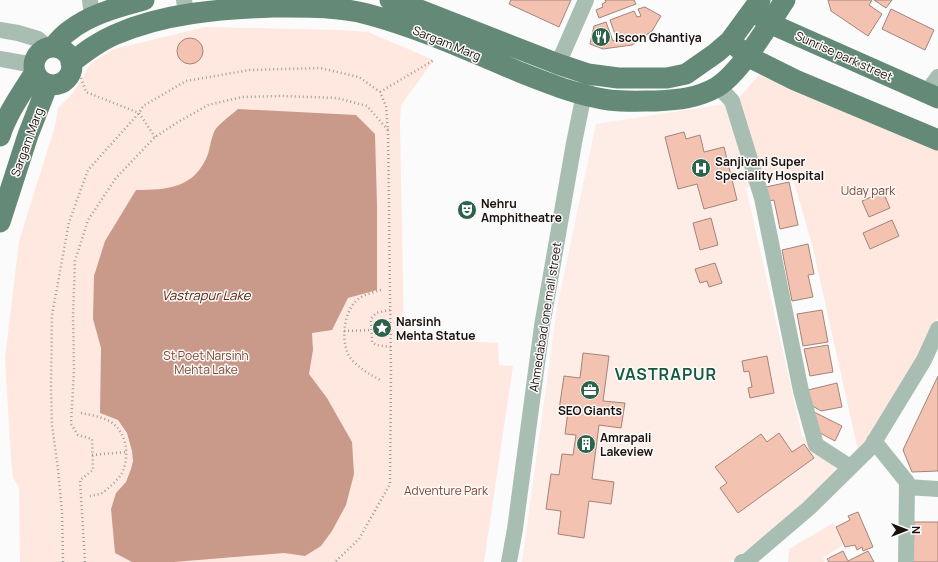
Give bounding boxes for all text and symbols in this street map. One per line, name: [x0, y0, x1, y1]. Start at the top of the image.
street label: Sargam Marg: [410, 22, 484, 64]
restaurant icon: Iscon Ghantiya: [590, 26, 612, 48]
street label: Sunrise park street: [793, 27, 896, 85]
place label: Iscon Ghantiya: [615, 29, 702, 46]
street label: Sargam Marg: [7, 105, 47, 179]
place label: Sanjivani Super Speciality Hospital: [715, 153, 824, 184]
hospital icon: Sanjivani Super Speciality Hospital: [690, 157, 712, 179]
park label: Uday park: [841, 182, 896, 199]
place label: Nehru Amphitheatre: [481, 195, 562, 226]
theatre icon: Nehru Amphitheatre: [456, 199, 478, 221]
street label: Ahmedabad one mall street: [525, 241, 565, 393]
water label: Vastrapur Lake: [162, 286, 252, 304]
place label: Narsinh Mehta Statue: [396, 313, 475, 344]
place icon: Narsinh Mehta Statue: [371, 317, 393, 339]
park label: St Poet Narsinh Mehta Lake: [163, 347, 249, 378]
district label: VASTRAPUR: [615, 363, 717, 385]
office icon: SEO Giants: [579, 379, 601, 401]
place label: SEO Giants: [558, 402, 623, 419]
place label: Amrapali Lakeview: [600, 429, 654, 460]
building icon: Amrapali Lakeview: [575, 433, 597, 455]
park label: Adventure Park: [404, 482, 489, 499]
north arrow: [886, 510, 926, 550]
text: N: [909, 526, 924, 534]

